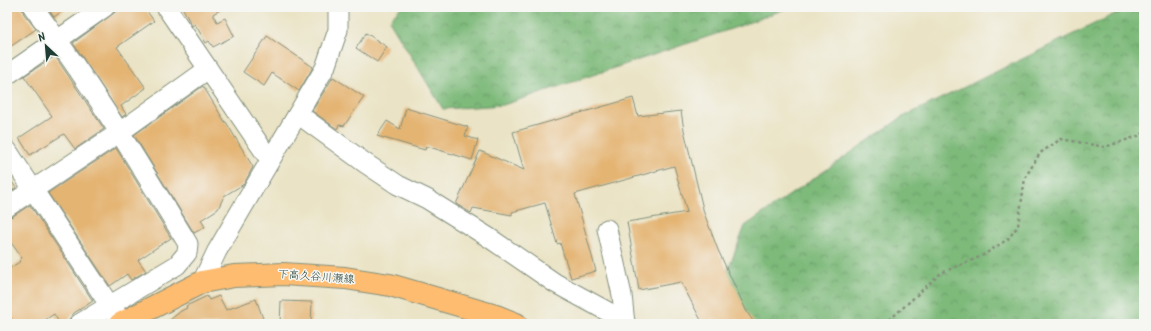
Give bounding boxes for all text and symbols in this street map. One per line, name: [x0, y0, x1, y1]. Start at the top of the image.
north arrow: [26, 26, 66, 66]
text: N: [35, 28, 49, 48]
street label: 下高久谷川瀬線: [277, 265, 355, 289]

